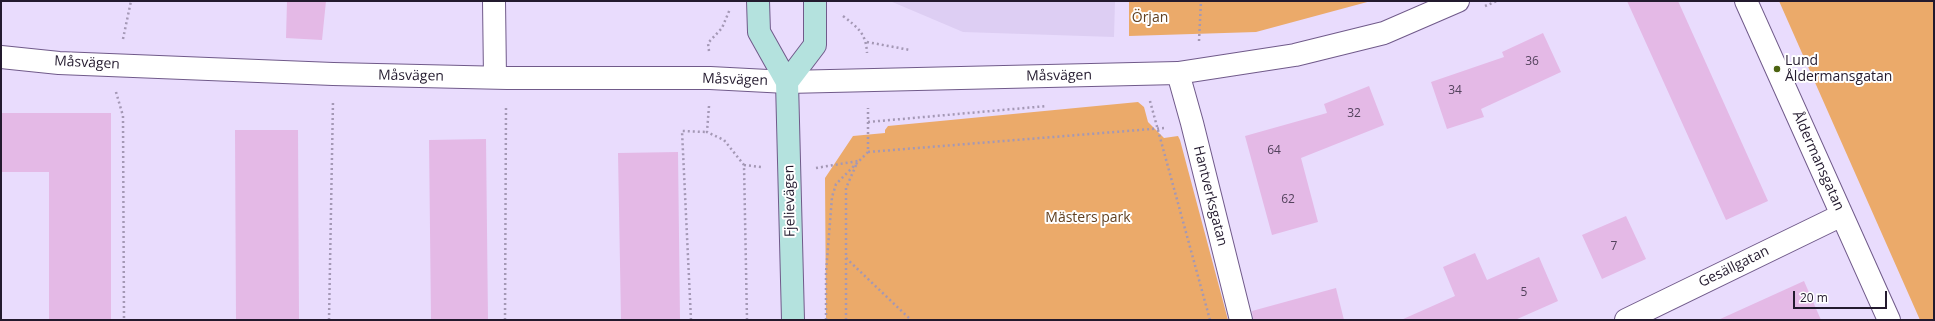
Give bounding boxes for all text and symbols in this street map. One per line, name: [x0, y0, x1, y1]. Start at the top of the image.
park label: Örjan: [1132, 10, 1168, 26]
street label: Måsvägen: [54, 53, 120, 73]
place label: Lund Åldermansgatan: [1785, 53, 1892, 86]
house number: 36: [1525, 55, 1539, 69]
marker: Lund Åldermansgatan: [1772, 64, 1782, 74]
street label: Måsvägen: [378, 67, 444, 85]
street label: Måsvägen: [1026, 67, 1092, 85]
street label: Måsvägen: [702, 70, 768, 90]
house number: 34: [1448, 84, 1462, 98]
house number: 32: [1347, 107, 1361, 121]
street label: Åldermansgatan: [1789, 109, 1847, 213]
street label: Hantverksgatan: [1189, 144, 1231, 248]
house number: 64: [1267, 144, 1281, 158]
street label: Fjelievägen: [781, 165, 799, 237]
house number: 62: [1281, 193, 1295, 207]
park label: Mästers park: [1045, 210, 1131, 226]
house number: 7: [1611, 240, 1617, 254]
street label: Gesällgatan: [1696, 243, 1772, 291]
scale bar: [1795, 283, 1889, 309]
house number: 5: [1521, 286, 1527, 300]
text: 20 m: [1800, 289, 1828, 306]

